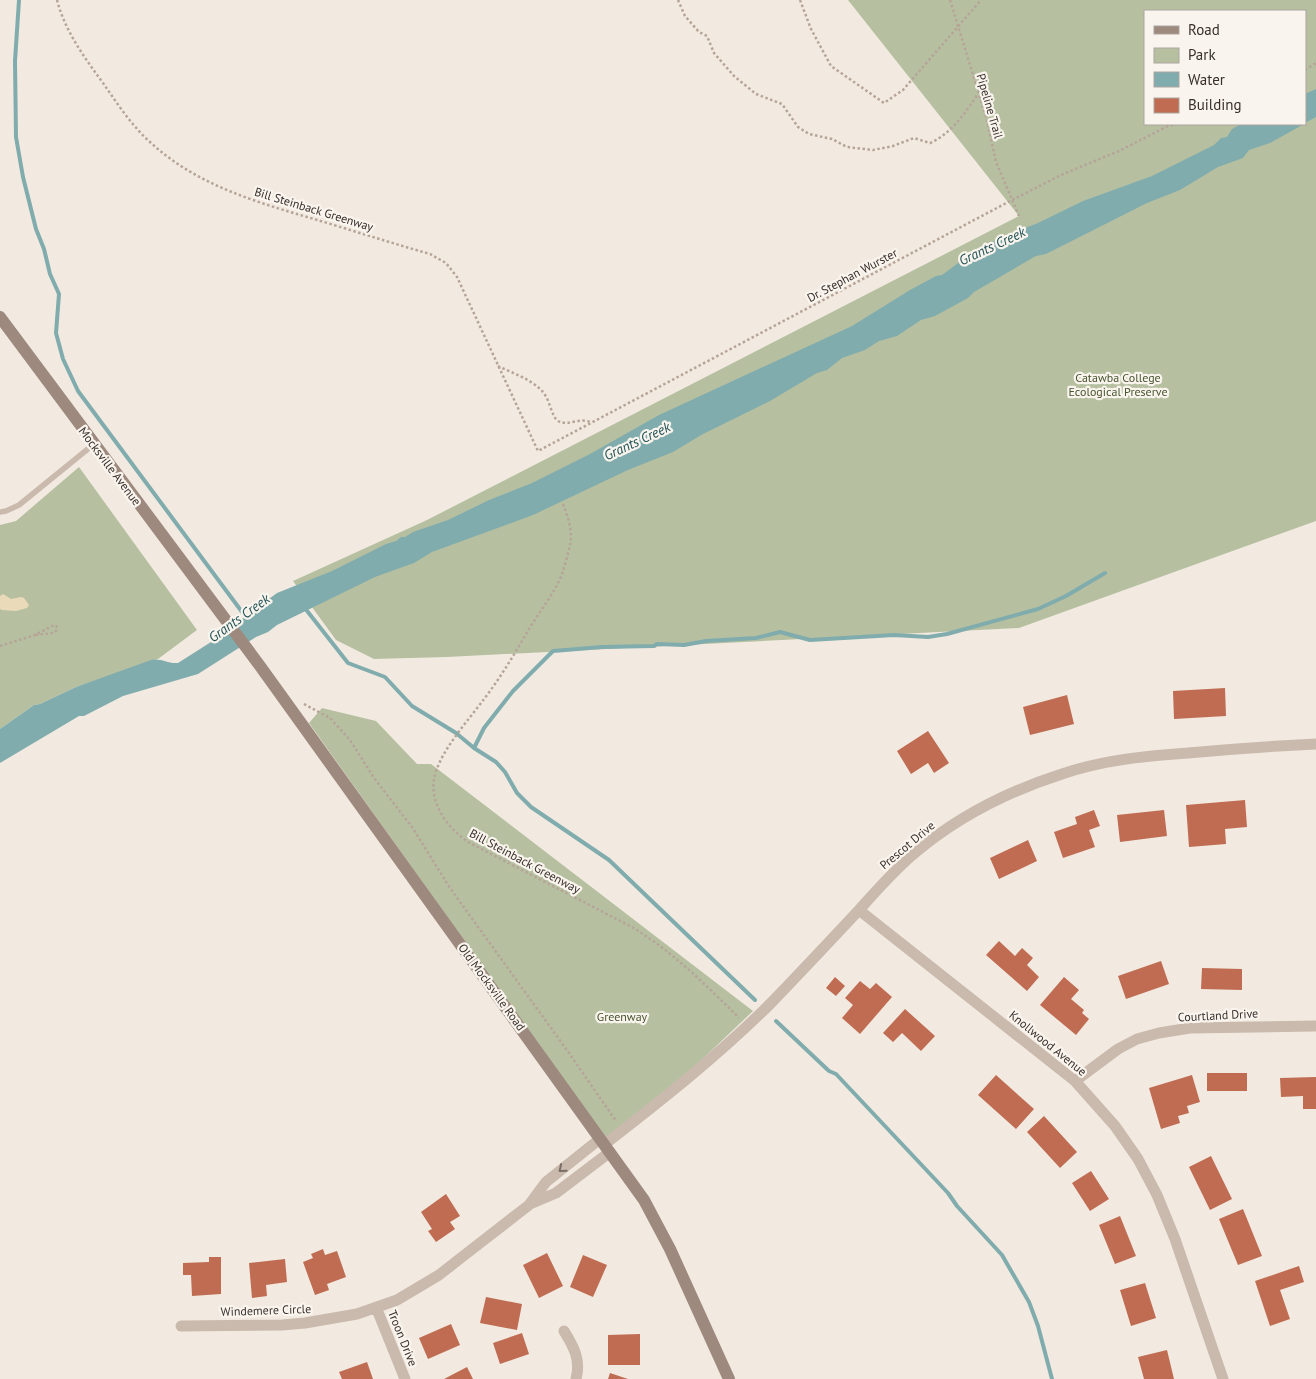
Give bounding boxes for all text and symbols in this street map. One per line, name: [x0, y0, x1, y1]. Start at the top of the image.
legend: [1144, 10, 1306, 125]
text: Road: [1188, 20, 1220, 39]
text: Park: [1188, 45, 1216, 64]
text: Water: [1188, 70, 1225, 89]
street label: Pipeline Trail: [974, 72, 1007, 141]
text: Building: [1188, 95, 1242, 114]
street label: Bill Steinback Greenway: [253, 184, 376, 234]
water label: Grants Creek: [956, 222, 1029, 269]
street label: Dr. Stephan Wurster: [804, 245, 900, 305]
park label: Catawba College Ecological Preserve: [1068, 370, 1168, 399]
water label: Grants Creek: [601, 417, 674, 464]
street label: Mocksville Avenue: [76, 424, 144, 508]
water label: Grants Creek: [205, 589, 274, 646]
street label: Prescot Drive: [876, 818, 938, 872]
street label: Bill Steinback Greenway: [467, 825, 583, 897]
street label: Old Mocksville Road: [455, 940, 529, 1034]
street label: Courtland Drive: [1177, 1005, 1259, 1025]
street label: Knollwood Avenue: [1006, 1007, 1090, 1079]
park label: Greenway: [597, 1009, 648, 1024]
one-way arrow: [559, 1163, 568, 1172]
street label: Windemere Circle: [220, 1301, 312, 1319]
street label: Troon Drive: [385, 1308, 421, 1368]

